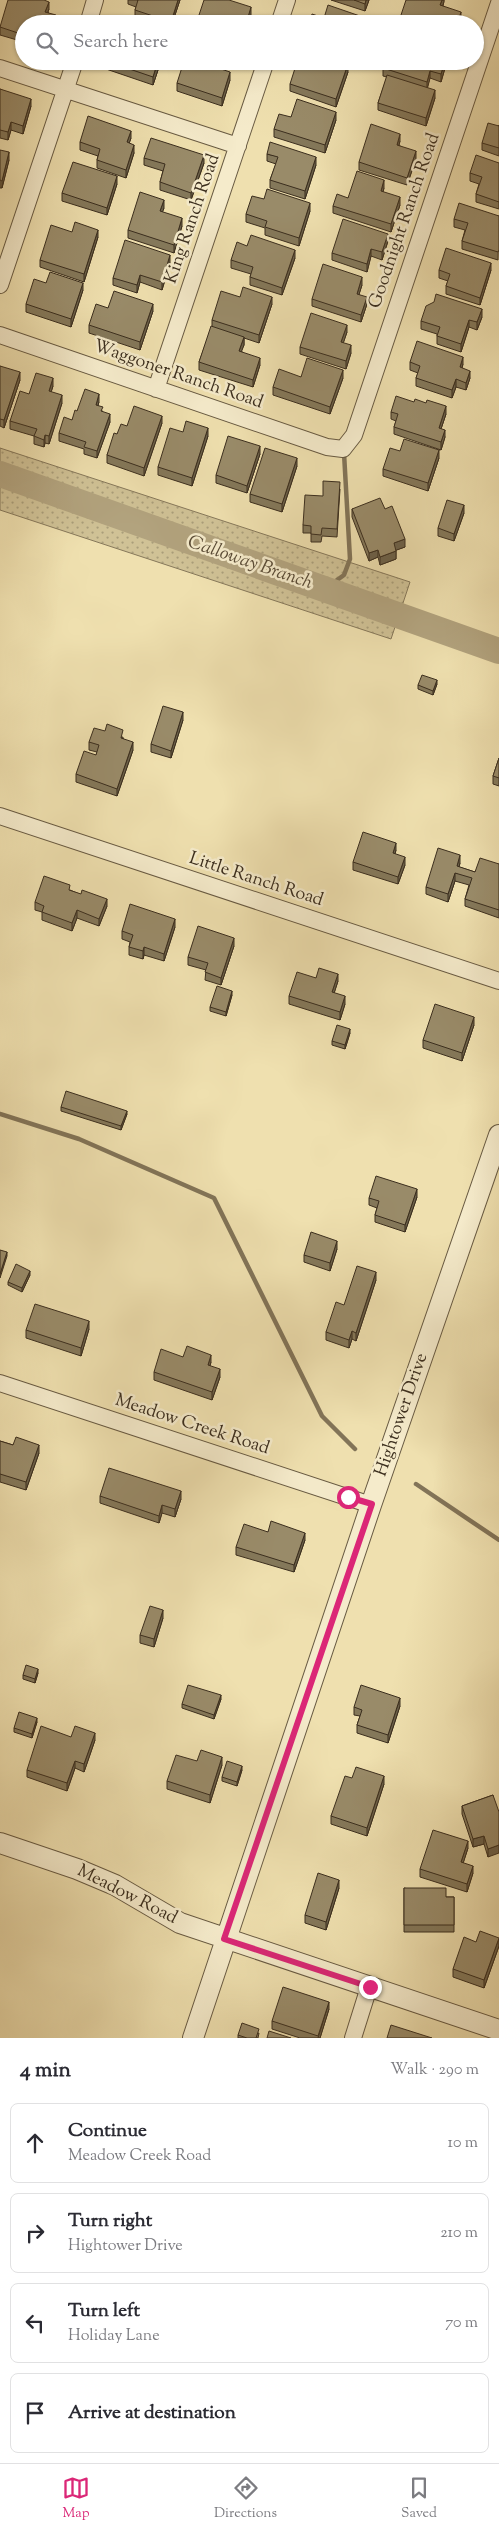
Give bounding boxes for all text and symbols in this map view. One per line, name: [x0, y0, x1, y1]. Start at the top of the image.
search box: [15, 15, 484, 70]
icon: search: [33, 29, 61, 57]
text: Search here: [73, 29, 168, 56]
street label: Goodnight Ranch Road: [363, 130, 447, 312]
street label: King Ranch Road: [159, 151, 227, 287]
street label: Waggoner Ranch Road: [89, 334, 267, 416]
water label: Calloway Branch: [184, 529, 317, 597]
street label: Little Ranch Road: [185, 846, 327, 914]
street label: Hightower Drive: [369, 1350, 435, 1480]
street label: Meadow Creek Road: [111, 1388, 273, 1462]
route start: [337, 1486, 360, 1509]
street label: Meadow Road: [72, 1858, 182, 1932]
route end: [359, 1976, 382, 1999]
text: 4 min: [20, 2056, 71, 2086]
text: Walk · 290 m: [390, 2059, 479, 2082]
text: Continue: [68, 2118, 147, 2145]
icon: ahead: [21, 2129, 49, 2157]
text: 10 m: [448, 2132, 478, 2155]
text: Meadow Creek Road: [68, 2145, 211, 2168]
text: Turn right: [68, 2208, 152, 2235]
icon: right: [21, 2219, 49, 2247]
text: 210 m: [440, 2222, 478, 2245]
text: Hightower Drive: [68, 2235, 183, 2258]
text: Turn left: [68, 2298, 140, 2325]
icon: left: [21, 2309, 49, 2337]
text: 70 m: [445, 2312, 478, 2335]
text: Holiday Lane: [68, 2325, 160, 2348]
icon: arrive: [21, 2399, 49, 2427]
text: Arrive at destination: [68, 2400, 236, 2427]
tab: Map: [62, 2474, 90, 2524]
tab: Directions: [214, 2474, 277, 2524]
tab: Saved: [401, 2474, 437, 2524]

